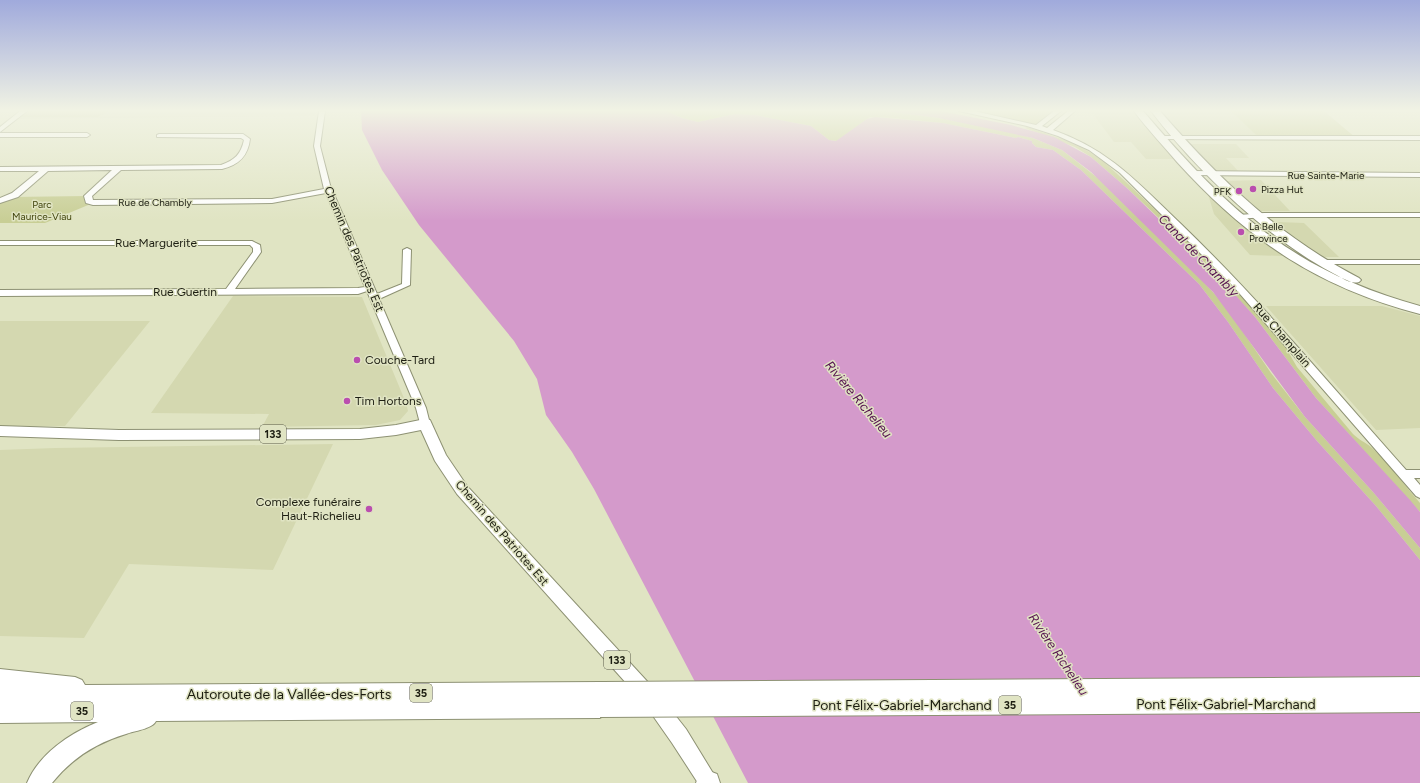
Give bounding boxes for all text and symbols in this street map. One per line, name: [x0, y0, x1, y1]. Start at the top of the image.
street label: Rue Sainte-Marie: [1287, 169, 1365, 182]
place label: Pizza Hut: [1261, 183, 1304, 196]
street label: Chemin des Patriotes Est: [321, 184, 387, 314]
marker: Pizza Hut: [1248, 184, 1258, 194]
place label: PFK: [1214, 185, 1232, 198]
marker: PFK: [1234, 186, 1244, 196]
street label: Rue de Chambly: [118, 196, 192, 209]
park label: Parc Maurice-Viau: [12, 198, 72, 223]
water label: Canal de Chambly: [1156, 211, 1243, 300]
place label: La Belle Province: [1249, 220, 1288, 245]
marker: La Belle Province: [1236, 227, 1246, 237]
street label: Rue Marguerite: [115, 236, 198, 250]
street label: Rue Guertin: [153, 285, 217, 299]
street label: Rue Champlain: [1250, 300, 1314, 370]
place label: Couche-Tard: [365, 353, 435, 367]
marker: Couche-Tard: [352, 355, 362, 365]
water label: Rivière Richelieu: [822, 358, 895, 441]
place label: Tim Hortons: [355, 394, 422, 408]
marker: Tim Hortons: [342, 396, 352, 406]
road number: 133: [260, 425, 286, 443]
street label: Chemin des Patriotes Est: [452, 478, 552, 589]
place label: Complexe funéraire Haut-Richelieu: [256, 495, 361, 523]
marker: Complexe funéraire Haut-Richelieu: [364, 504, 374, 514]
water label: Rivière Richelieu: [1026, 610, 1092, 698]
road number: 133: [604, 651, 630, 669]
road number: 35: [410, 684, 432, 702]
street label: Autoroute de la Vallée-des-Forts: [187, 686, 391, 703]
road number: 35: [999, 696, 1021, 714]
street label: Pont Félix-Gabriel-Marchand: [1136, 696, 1316, 713]
street label: Pont Félix-Gabriel-Marchand: [812, 697, 992, 714]
road number: 35: [71, 702, 93, 720]

